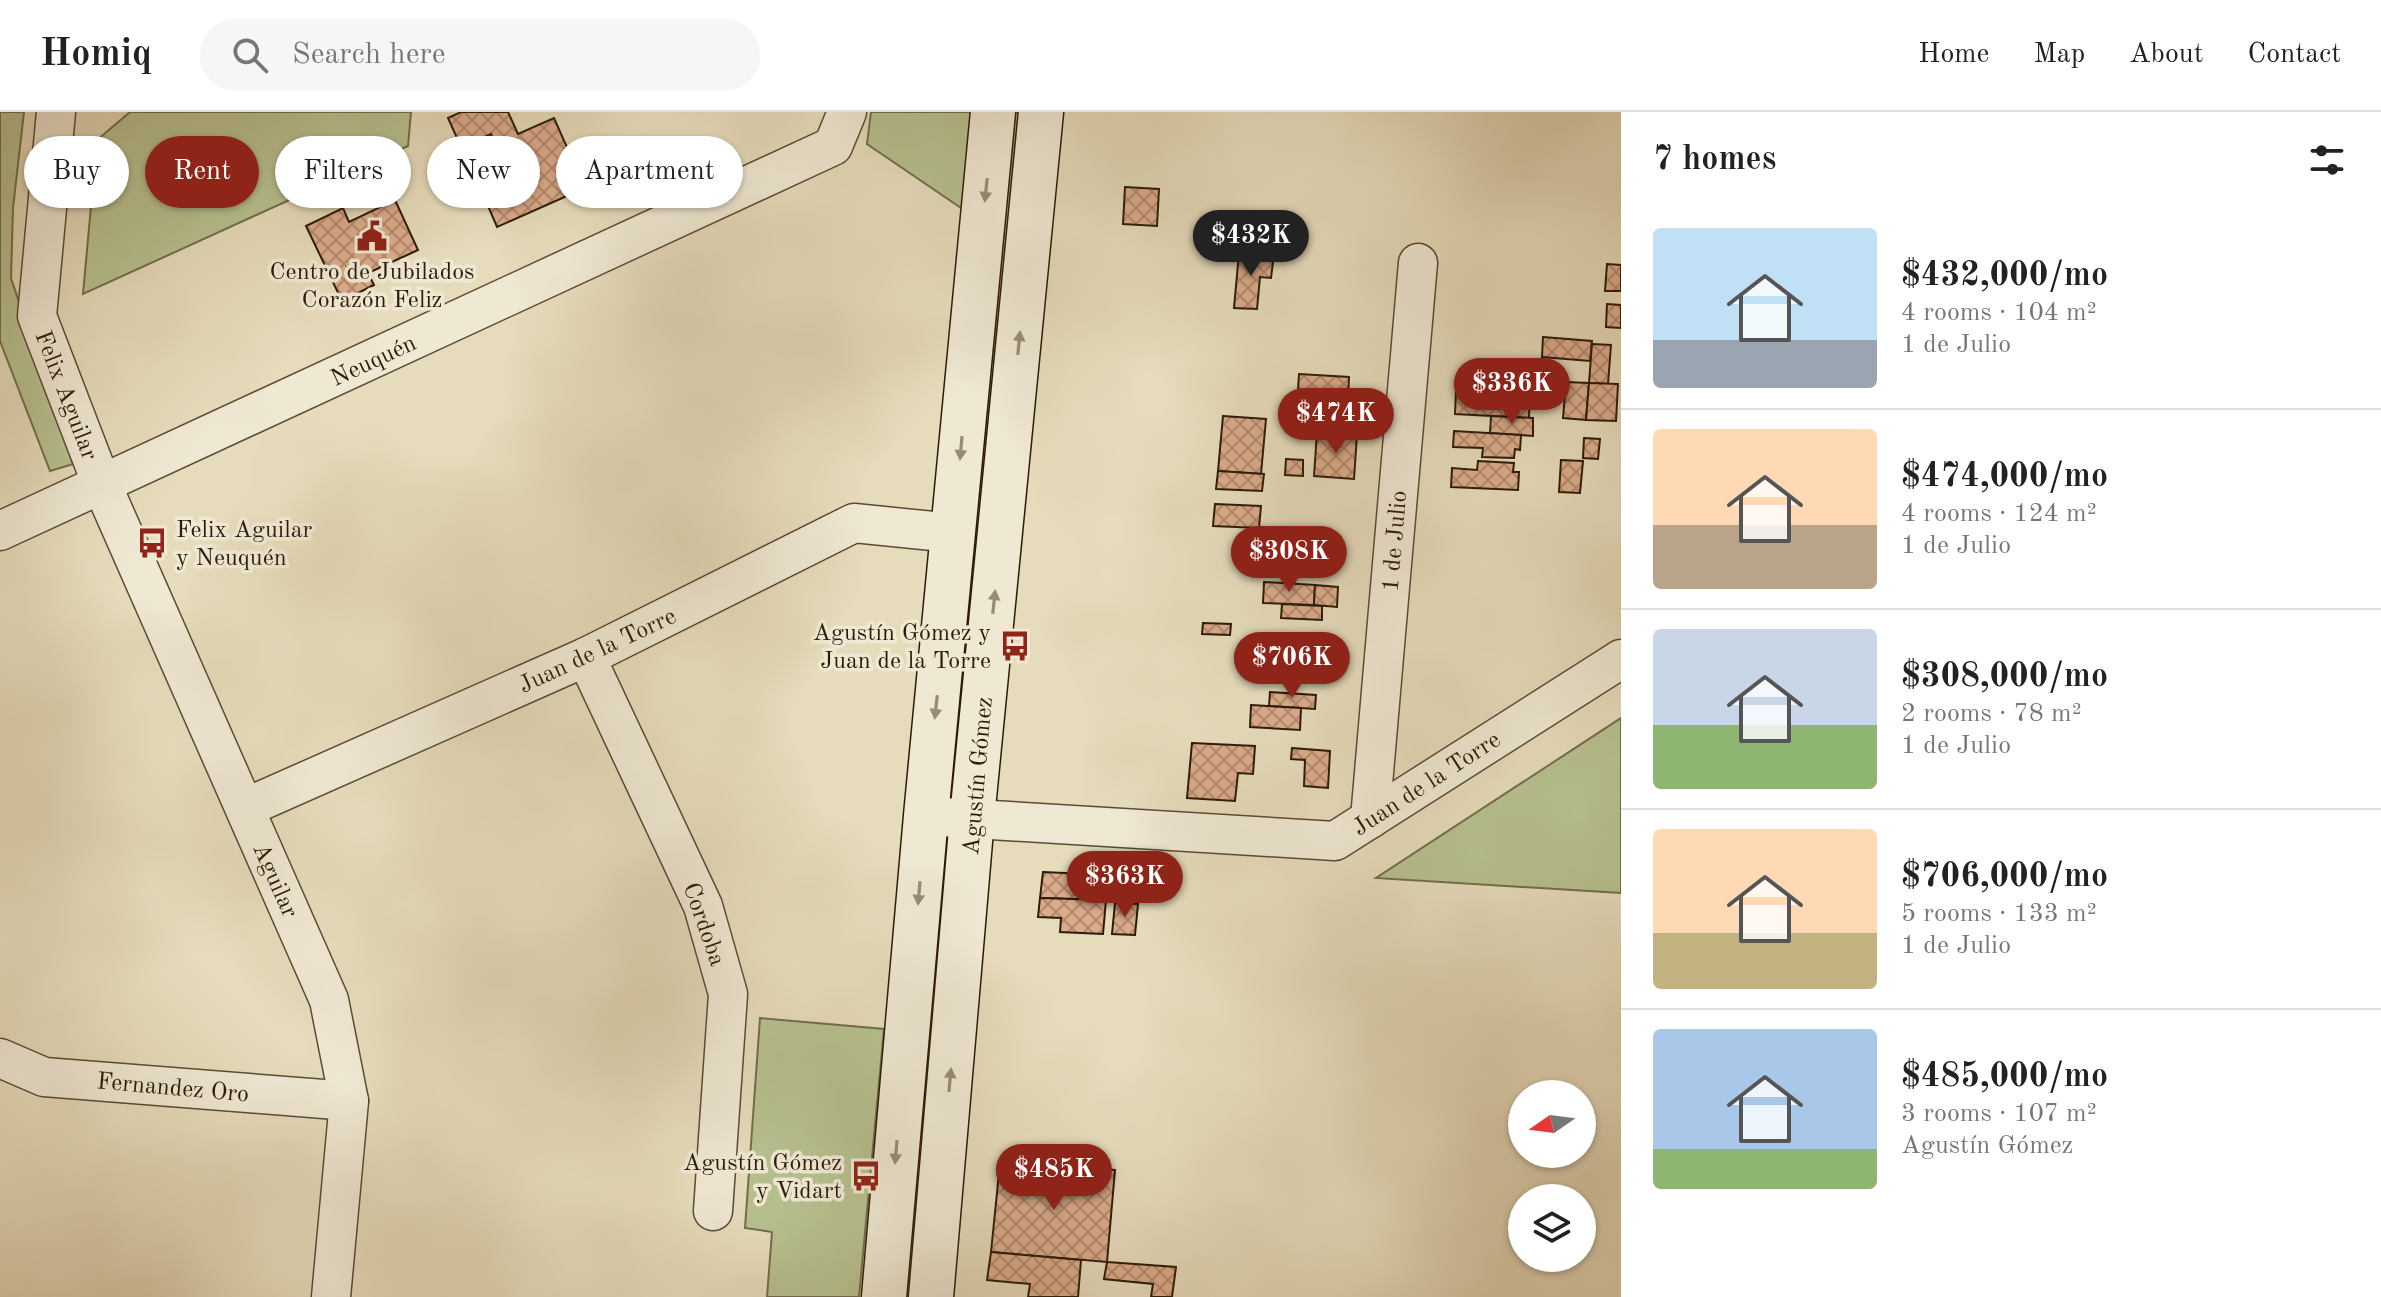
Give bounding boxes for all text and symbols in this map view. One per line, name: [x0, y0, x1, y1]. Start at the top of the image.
search box: [200, 19, 760, 91]
icon: search: [228, 33, 272, 77]
text: Homiq: [40, 36, 152, 74]
text: Search here: [292, 40, 446, 70]
text: Home: [1918, 41, 1989, 69]
text: Map: [2033, 41, 2085, 69]
text: About: [2129, 41, 2204, 69]
text: Contact: [2248, 41, 2341, 69]
chip: Buy: [24, 136, 129, 208]
chip: Rent: [145, 136, 259, 208]
chip: Filters: [275, 136, 411, 208]
chip: New: [427, 136, 540, 208]
chip: Apartment: [556, 136, 743, 208]
icon: filters: [2305, 138, 2349, 182]
text: 7 homes: [1653, 143, 1776, 177]
one-way arrow: [979, 178, 992, 203]
pin: $432K: [1195, 210, 1307, 278]
public building icon: Centro de Jubilados Corazón Feliz: [355, 219, 389, 253]
text: $432K: [1211, 223, 1291, 249]
text: $432,000/mo: [1901, 259, 2108, 293]
icon: home: [1717, 260, 1813, 356]
place label: Centro de Jubilados Corazón Feliz: [270, 261, 474, 313]
text: 4 rooms · 104 m²: [1901, 300, 2097, 326]
street label: Felix Aguilar: [29, 328, 101, 464]
one-way arrow: [1012, 330, 1025, 355]
street label: Neuquén: [327, 332, 420, 392]
text: 1 de Julio: [1901, 332, 2011, 358]
pin: $336K: [1456, 358, 1568, 426]
text: $336K: [1472, 371, 1552, 397]
pin: $474K: [1280, 388, 1392, 456]
text: $474K: [1296, 401, 1376, 427]
one-way arrow: [954, 436, 967, 461]
text: $474,000/mo: [1901, 460, 2108, 494]
icon: home: [1717, 461, 1813, 557]
street label: 1 de Julio: [1380, 490, 1412, 593]
text: 4 rooms · 124 m²: [1901, 501, 2097, 527]
place label: Felix Aguilar y Neuquén: [176, 519, 313, 571]
bus stop icon: Felix Aguilar y Neuquén: [135, 526, 169, 560]
pin: $308K: [1233, 526, 1345, 594]
text: 1 de Julio: [1901, 533, 2011, 559]
text: $308K: [1249, 539, 1329, 565]
one-way arrow: [987, 589, 1000, 614]
street label: Juan de la Torre: [515, 605, 680, 699]
place label: Agustín Gómez y Juan de la Torre: [813, 622, 991, 674]
bus stop icon: Agustín Gómez y Juan de la Torre: [998, 629, 1032, 663]
pin: $706K: [1236, 632, 1348, 700]
text: $706K: [1252, 645, 1332, 671]
text: $308,000/mo: [1901, 660, 2108, 694]
icon: home: [1717, 661, 1813, 757]
one-way arrow: [929, 695, 942, 720]
street label: Agustín Gómez: [960, 696, 998, 856]
text: 2 rooms · 78 m²: [1901, 701, 2082, 727]
street label: Juan de la Torre: [1349, 728, 1505, 841]
text: 1 de Julio: [1901, 733, 2011, 759]
street label: Aguilar: [247, 840, 301, 922]
pin: $363K: [1069, 851, 1181, 919]
text: $706,000/mo: [1901, 860, 2108, 894]
icon: home: [1717, 861, 1813, 957]
text: $363K: [1085, 864, 1165, 890]
street label: Cordoba: [678, 880, 729, 970]
one-way arrow: [912, 881, 925, 906]
text: 5 rooms · 133 m²: [1901, 901, 2097, 927]
text: 1 de Julio: [1901, 933, 2011, 959]
text: $485,000/mo: [1901, 1060, 2108, 1094]
icon: home: [1717, 1061, 1813, 1157]
one-way arrow: [944, 1067, 957, 1092]
street label: Fernandez Oro: [96, 1070, 250, 1108]
north arrow: [1508, 1080, 1596, 1168]
map controls: [1508, 1080, 1596, 1272]
text: 3 rooms · 107 m²: [1901, 1101, 2097, 1127]
text: Agustín Gómez: [1901, 1133, 2073, 1159]
one-way arrow: [890, 1140, 903, 1165]
pin: $485K: [998, 1144, 1110, 1212]
place label: Agustín Gómez y Vidart: [683, 1152, 842, 1204]
text: $485K: [1014, 1157, 1094, 1183]
bus stop icon: Agustín Gómez y Vidart: [849, 1159, 883, 1193]
button: layers: [1508, 1184, 1596, 1272]

